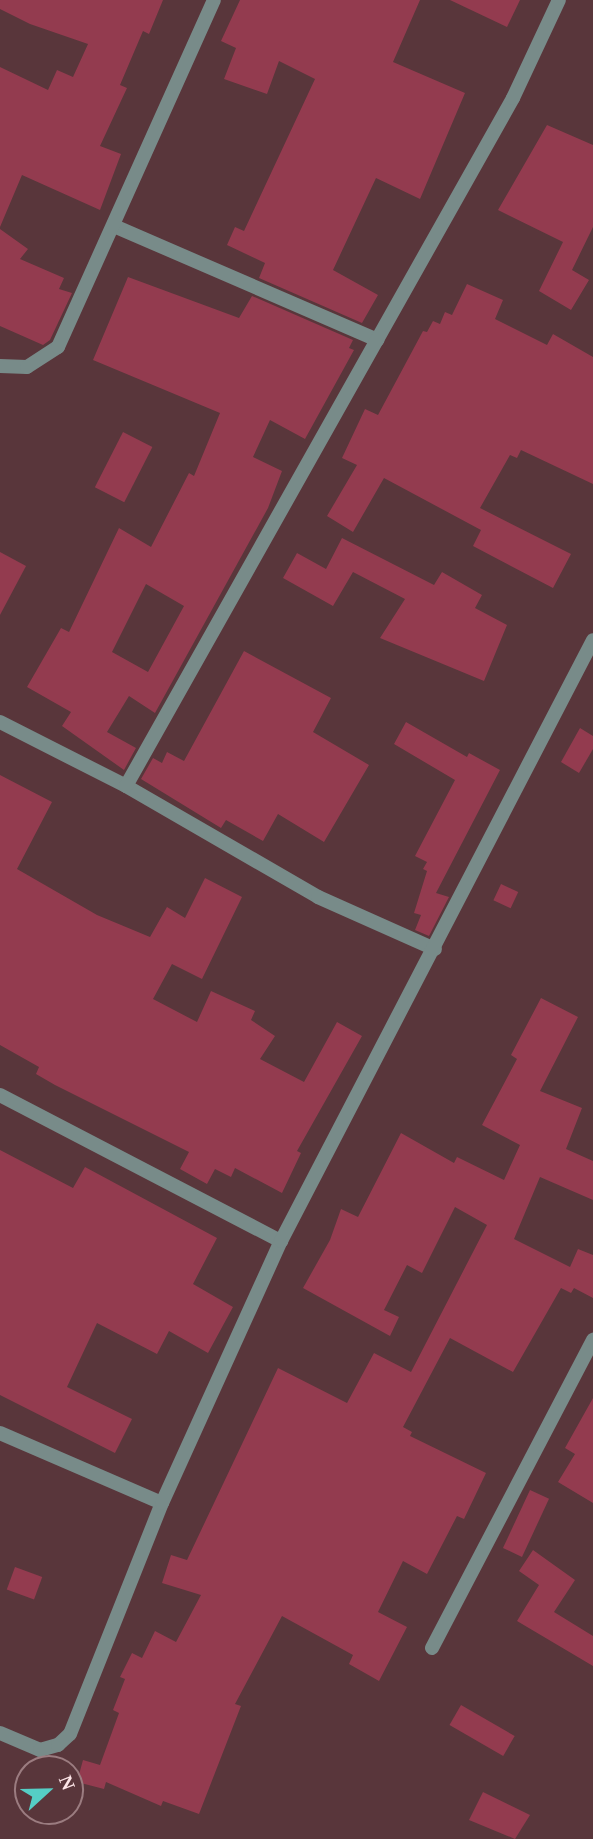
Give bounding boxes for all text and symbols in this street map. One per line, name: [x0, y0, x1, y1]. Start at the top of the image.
north arrow: [14, 1755, 84, 1825]
text: N: [55, 1772, 79, 1793]

